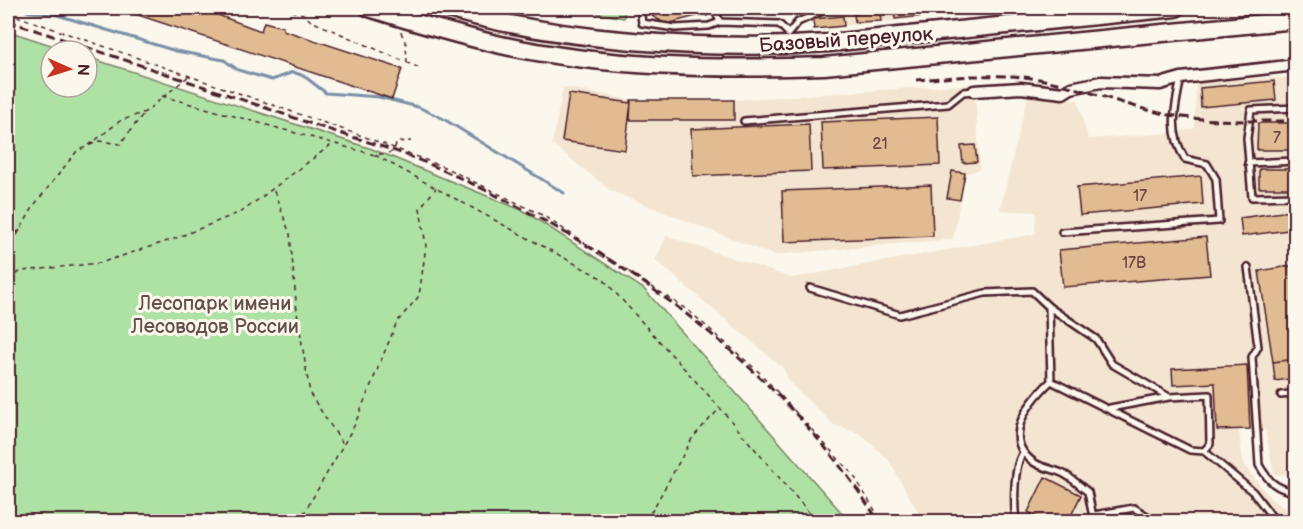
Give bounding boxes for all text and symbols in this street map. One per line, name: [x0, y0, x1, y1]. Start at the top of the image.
street label: Базовый переулок: [758, 22, 934, 58]
north arrow: [39, 39, 99, 99]
text: N: [73, 63, 92, 76]
house number: 7: [1273, 129, 1281, 148]
house number: 21: [872, 135, 888, 154]
house number: 17: [1133, 187, 1147, 206]
house number: 17В: [1122, 254, 1146, 273]
park label: Лесопарк имени Лесоводов России: [130, 292, 299, 339]

